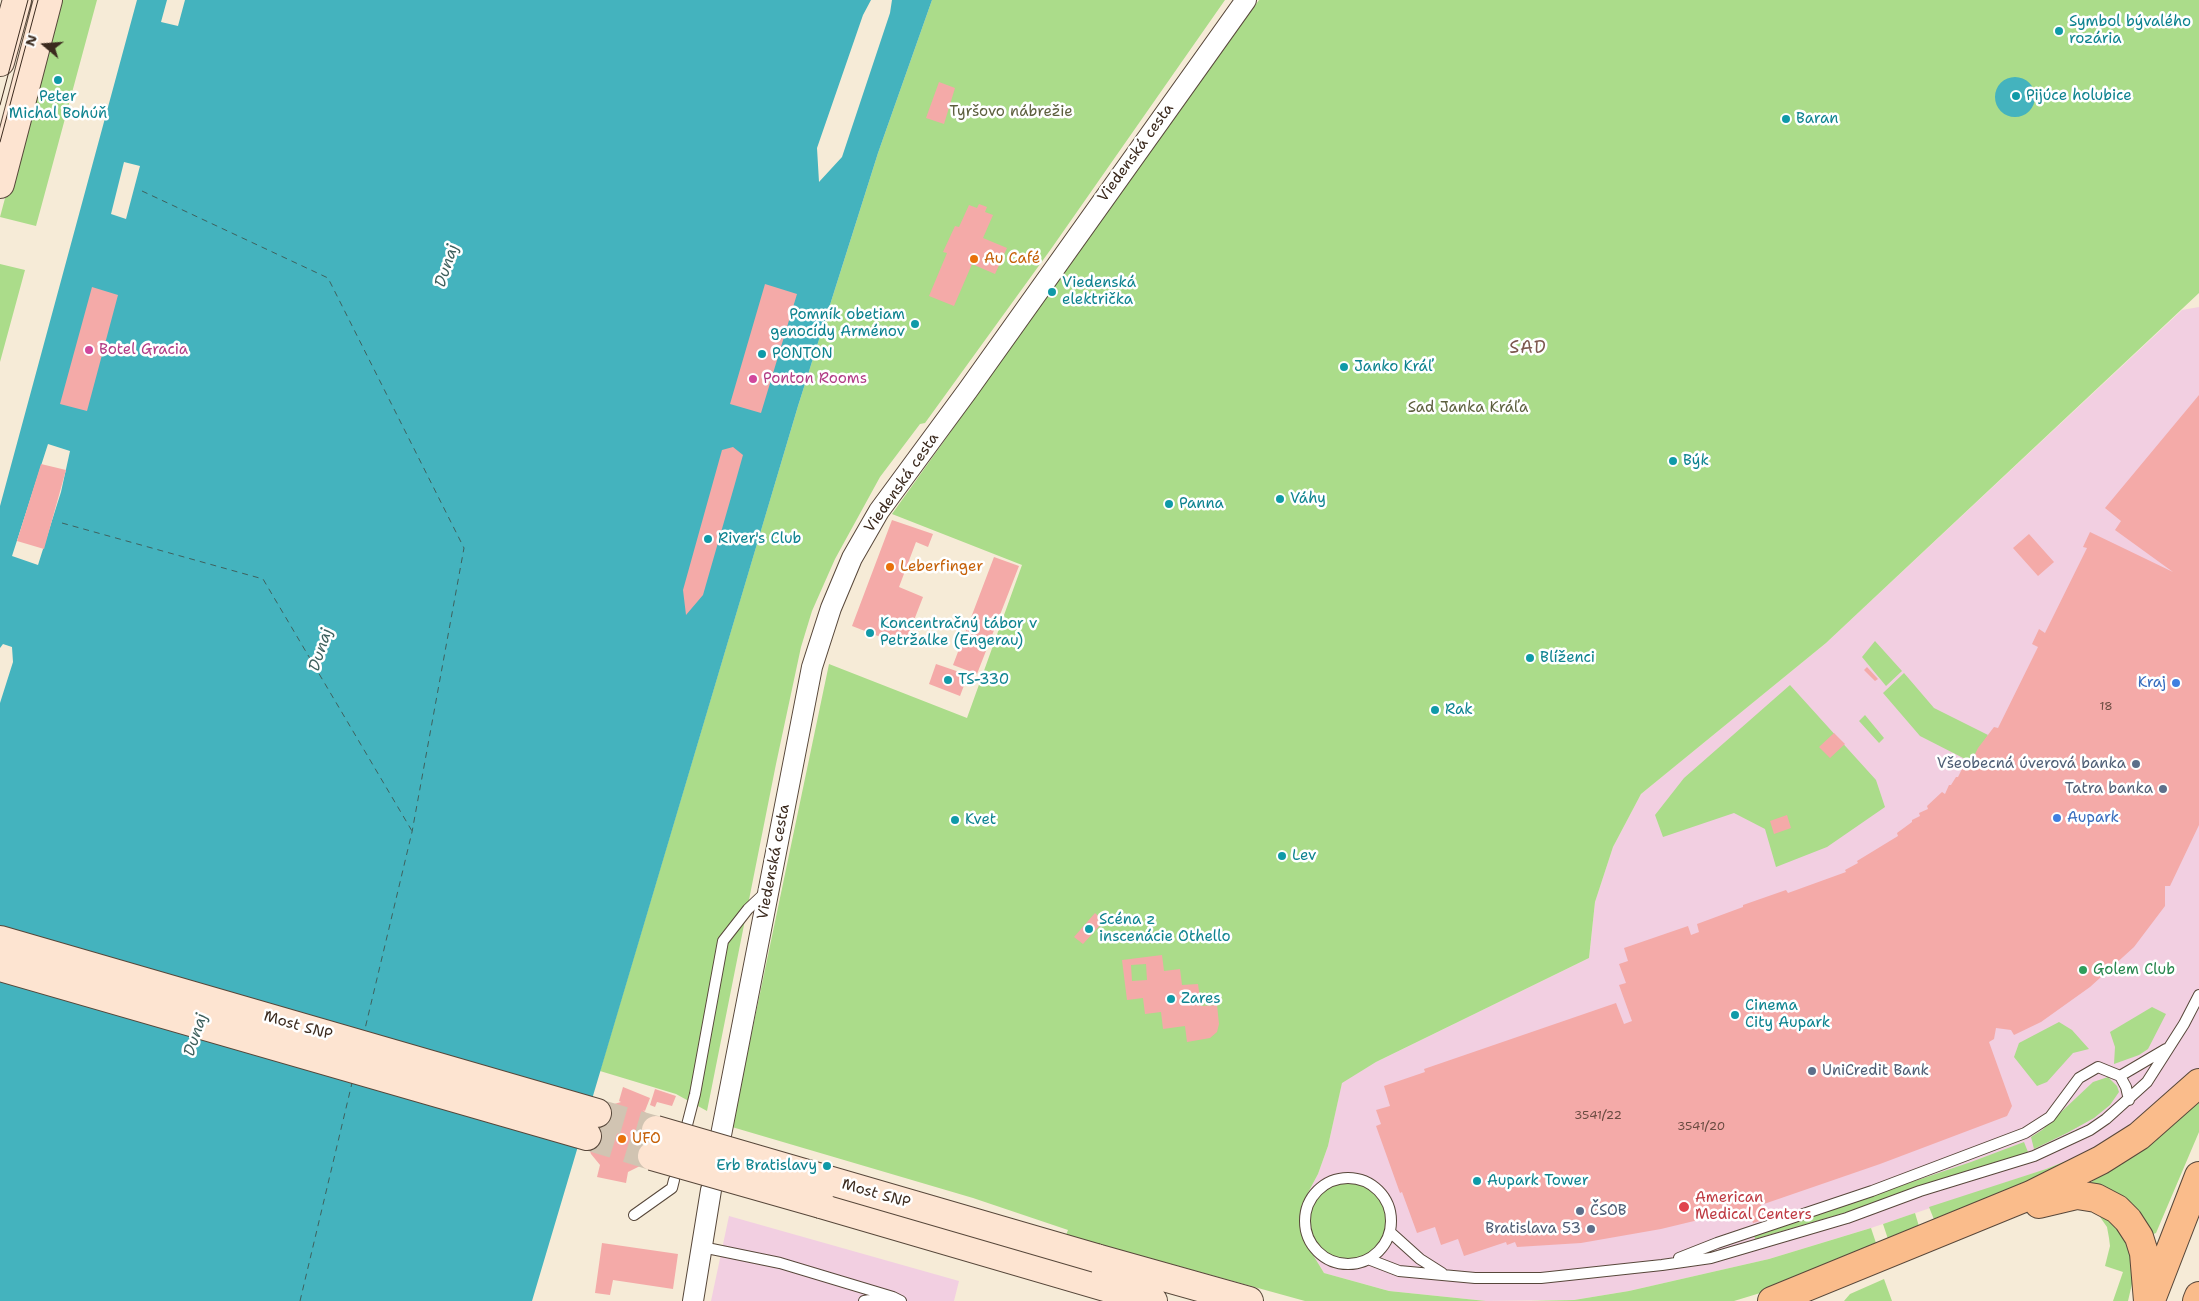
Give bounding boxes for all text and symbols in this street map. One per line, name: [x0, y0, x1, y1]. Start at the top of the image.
place label: Symbol bývalého rozária: [2069, 13, 2191, 48]
north arrow: [20, 20, 70, 70]
marker: Symbol bývalého rozária: [2053, 25, 2065, 37]
text: N: [20, 32, 41, 48]
marker: Peter Michal Bohúň: [52, 74, 64, 86]
place label: Pijúce holubice: [2026, 87, 2132, 105]
place label: Peter Michal Bohúň: [9, 88, 107, 123]
marker: Pijúce holubice: [2010, 90, 2022, 102]
street label: Viedenská cesta: [1094, 100, 1178, 206]
park label: Tyršovo nábrežie: [949, 103, 1073, 121]
place label: Baran: [1796, 110, 1838, 128]
marker: Baran: [1780, 113, 1792, 125]
water label: Dunaj: [431, 242, 463, 290]
place label: Au Café: [984, 250, 1040, 268]
marker: Au Café: [968, 253, 980, 265]
place label: Viedenská električka: [1062, 274, 1136, 309]
marker: Viedenská električka: [1046, 286, 1058, 298]
place label: Pomník obetiam genocídy Arménov: [770, 306, 905, 341]
marker: Pomník obetiam genocídy Arménov: [909, 318, 921, 330]
district label: SAD: [1509, 337, 1547, 359]
place label: Botel Gracia: [99, 341, 188, 359]
marker: Botel Gracia: [83, 344, 95, 356]
place label: PONTON: [772, 345, 833, 363]
marker: PONTON: [756, 348, 768, 360]
place label: Janko Kráľ: [1354, 358, 1433, 376]
marker: Janko Kráľ: [1338, 361, 1350, 373]
place label: Ponton Rooms: [763, 370, 867, 388]
marker: Ponton Rooms: [747, 373, 759, 385]
park label: Sad Janka Kráľa: [1408, 399, 1528, 417]
street label: Viedenská cesta: [861, 430, 943, 536]
place label: Býk: [1683, 452, 1709, 470]
marker: Býk: [1667, 455, 1679, 467]
place label: Váhy: [1290, 490, 1326, 508]
marker: Váhy: [1274, 493, 1286, 505]
place label: Panna: [1179, 495, 1224, 513]
marker: Panna: [1163, 498, 1175, 510]
place label: River's Club: [718, 530, 801, 548]
marker: River's Club: [702, 533, 714, 545]
place label: Leberfinger: [900, 558, 983, 576]
marker: Leberfinger: [884, 561, 896, 573]
place label: Koncentračný tábor v Petržalke (Engerau): [880, 615, 1037, 650]
water label: Dunaj: [305, 626, 337, 674]
marker: Koncentračný tábor v Petržalke (Engerau): [864, 627, 876, 639]
place label: Blíženci: [1540, 649, 1595, 667]
marker: Blíženci: [1524, 652, 1536, 664]
place label: TS-330: [958, 671, 1009, 689]
marker: TS-330: [942, 674, 954, 686]
place label: Kraj: [2138, 674, 2166, 692]
marker: Kraj: [2170, 677, 2182, 689]
house number: 18: [2099, 700, 2113, 714]
place label: Rak: [1445, 701, 1473, 719]
marker: Rak: [1429, 704, 1441, 716]
place label: Všeobecná úverová banka: [1937, 755, 2126, 773]
marker: Všeobecná úverová banka: [2130, 758, 2142, 770]
place label: Tatra banka: [2065, 780, 2153, 798]
marker: Tatra banka: [2157, 783, 2169, 795]
street label: Viedenská cesta: [754, 803, 794, 921]
place label: Aupark: [2067, 809, 2119, 827]
place label: Kvet: [965, 811, 996, 829]
marker: Aupark: [2051, 812, 2063, 824]
marker: Kvet: [949, 814, 961, 826]
place label: Lev: [1292, 847, 1316, 865]
marker: Lev: [1276, 850, 1288, 862]
place label: Scéna z inscenácie Othello: [1099, 911, 1231, 946]
marker: Scéna z inscenácie Othello: [1083, 923, 1095, 935]
place label: Golem Club: [2093, 961, 2175, 979]
marker: Golem Club: [2077, 964, 2089, 976]
place label: Zares: [1181, 990, 1221, 1008]
marker: Zares: [1165, 993, 1177, 1005]
place label: Cinema City Aupark: [1745, 997, 1830, 1032]
street label: Most SNP: [262, 1008, 334, 1044]
marker: Cinema City Aupark: [1729, 1009, 1741, 1021]
water label: Dunaj: [180, 1011, 212, 1059]
place label: UniCredit Bank: [1822, 1062, 1929, 1080]
marker: UniCredit Bank: [1806, 1065, 1818, 1077]
house number: 3541/22: [1574, 1109, 1622, 1123]
house number: 3541/20: [1677, 1120, 1725, 1134]
place label: UFO: [632, 1130, 661, 1148]
marker: UFO: [616, 1133, 628, 1145]
place label: Erb Bratislavy: [716, 1157, 817, 1175]
marker: Erb Bratislavy: [821, 1160, 833, 1172]
place label: Aupark Tower: [1487, 1172, 1589, 1190]
marker: Aupark Tower: [1471, 1175, 1483, 1187]
street label: Most SNP: [840, 1176, 912, 1212]
place label: American Medical Centers: [1695, 1189, 1812, 1224]
marker: American Medical Centers: [1677, 1200, 1691, 1214]
place label: ČSOB: [1590, 1202, 1627, 1220]
marker: ČSOB: [1574, 1205, 1586, 1217]
place label: Bratislava 53: [1485, 1220, 1581, 1238]
marker: Bratislava 53: [1585, 1223, 1597, 1235]

